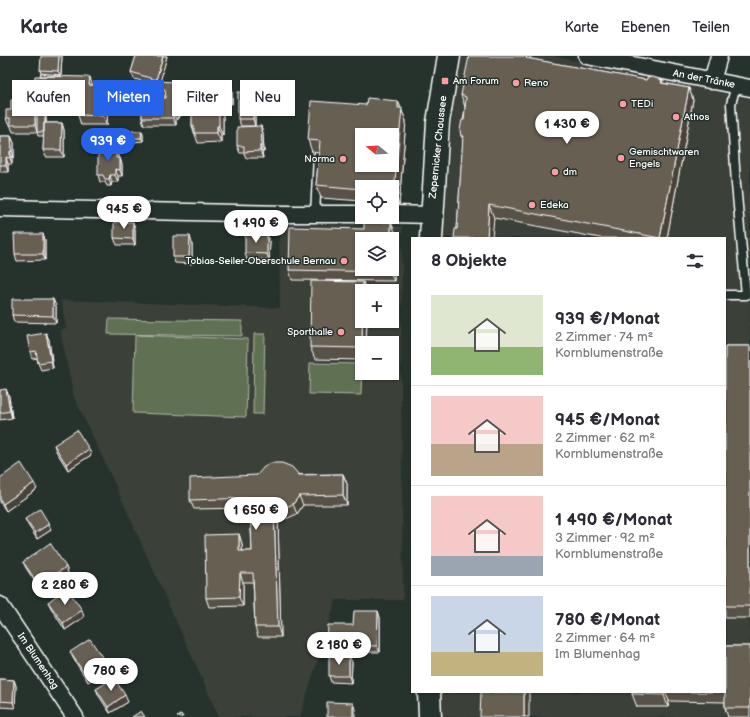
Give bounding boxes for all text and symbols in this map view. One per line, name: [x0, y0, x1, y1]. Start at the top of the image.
text: Karte: [20, 16, 68, 39]
text: Karte: [565, 19, 599, 36]
text: Ebenen: [621, 19, 670, 36]
text: Teilen: [692, 19, 730, 36]
street label: An der Tränke: [672, 67, 736, 91]
place label: Am Forum: [453, 75, 499, 87]
marker: Am Forum: [440, 76, 450, 86]
place label: Reno: [524, 77, 549, 89]
marker: Reno: [511, 78, 521, 88]
chip: Kaufen: [12, 80, 85, 116]
chip: Mieten: [93, 80, 164, 116]
chip: Filter: [172, 80, 232, 116]
chip: Neu: [240, 80, 295, 116]
street label: Zepernicker Chaussee: [427, 95, 449, 200]
place label: TEDi: [631, 98, 653, 110]
marker: TEDi: [618, 99, 628, 109]
pin: 1 430 €: [530, 111, 604, 145]
place label: Athos: [684, 111, 709, 123]
marker: Athos: [671, 112, 681, 122]
text: 1 430 €: [544, 116, 590, 132]
pin: 939 €: [80, 128, 136, 162]
north arrow: [355, 128, 399, 172]
map controls: [355, 128, 399, 380]
text: 939 €: [90, 133, 126, 149]
place label: Gemischtwaren Engels: [629, 146, 700, 170]
place label: Norma: [304, 153, 335, 165]
marker: Gemischtwaren Engels: [616, 153, 626, 163]
marker: Norma: [338, 154, 348, 164]
place label: dm: [563, 166, 577, 178]
marker: dm: [550, 167, 560, 177]
button: locate: [355, 180, 399, 224]
pin: 945 €: [96, 196, 152, 230]
place label: Edeka: [540, 199, 569, 211]
marker: Edeka: [527, 200, 537, 210]
text: 945 €: [106, 201, 142, 217]
pin: 1 490 €: [219, 210, 293, 244]
text: 1 490 €: [233, 215, 279, 231]
button: layers: [355, 232, 399, 276]
icon: filters: [684, 250, 706, 272]
text: 8 Objekte: [431, 251, 507, 271]
place label: Tobias-Seiler-Oberschule Bernau: [186, 255, 336, 267]
marker: Tobias-Seiler-Oberschule Bernau: [339, 256, 349, 266]
button: +: [355, 284, 399, 328]
text: 939 €/Monat: [555, 309, 660, 329]
icon: home: [463, 311, 511, 359]
place label: Sporthalle: [287, 326, 333, 338]
marker: Sporthalle: [336, 327, 346, 337]
text: 2 Zimmer · 74 m²: [555, 329, 653, 345]
button: −: [355, 336, 399, 380]
text: Kornblumenstraße: [555, 345, 663, 361]
text: 945 €/Monat: [555, 410, 660, 430]
icon: home: [463, 412, 511, 460]
text: 2 Zimmer · 62 m²: [555, 430, 655, 446]
text: Kornblumenstraße: [555, 446, 663, 462]
pin: 1 650 €: [219, 497, 293, 531]
text: 1 650 €: [233, 502, 279, 518]
text: 1 490 €/Monat: [555, 510, 672, 530]
icon: home: [463, 512, 511, 560]
text: 3 Zimmer · 92 m²: [555, 530, 655, 546]
text: Kornblumenstraße: [555, 546, 663, 562]
pin: 2 280 €: [28, 572, 102, 606]
text: 2 280 €: [41, 577, 89, 593]
text: 780 €/Monat: [555, 610, 660, 630]
icon: home: [463, 612, 511, 660]
street label: Im Blumenhag: [15, 630, 61, 692]
text: 2 Zimmer · 64 m²: [555, 630, 655, 646]
pin: 2 180 €: [302, 632, 376, 666]
text: 2 180 €: [316, 637, 362, 653]
text: Im Blumenhag: [555, 646, 640, 662]
pin: 780 €: [83, 658, 139, 692]
text: 780 €: [93, 663, 129, 679]

